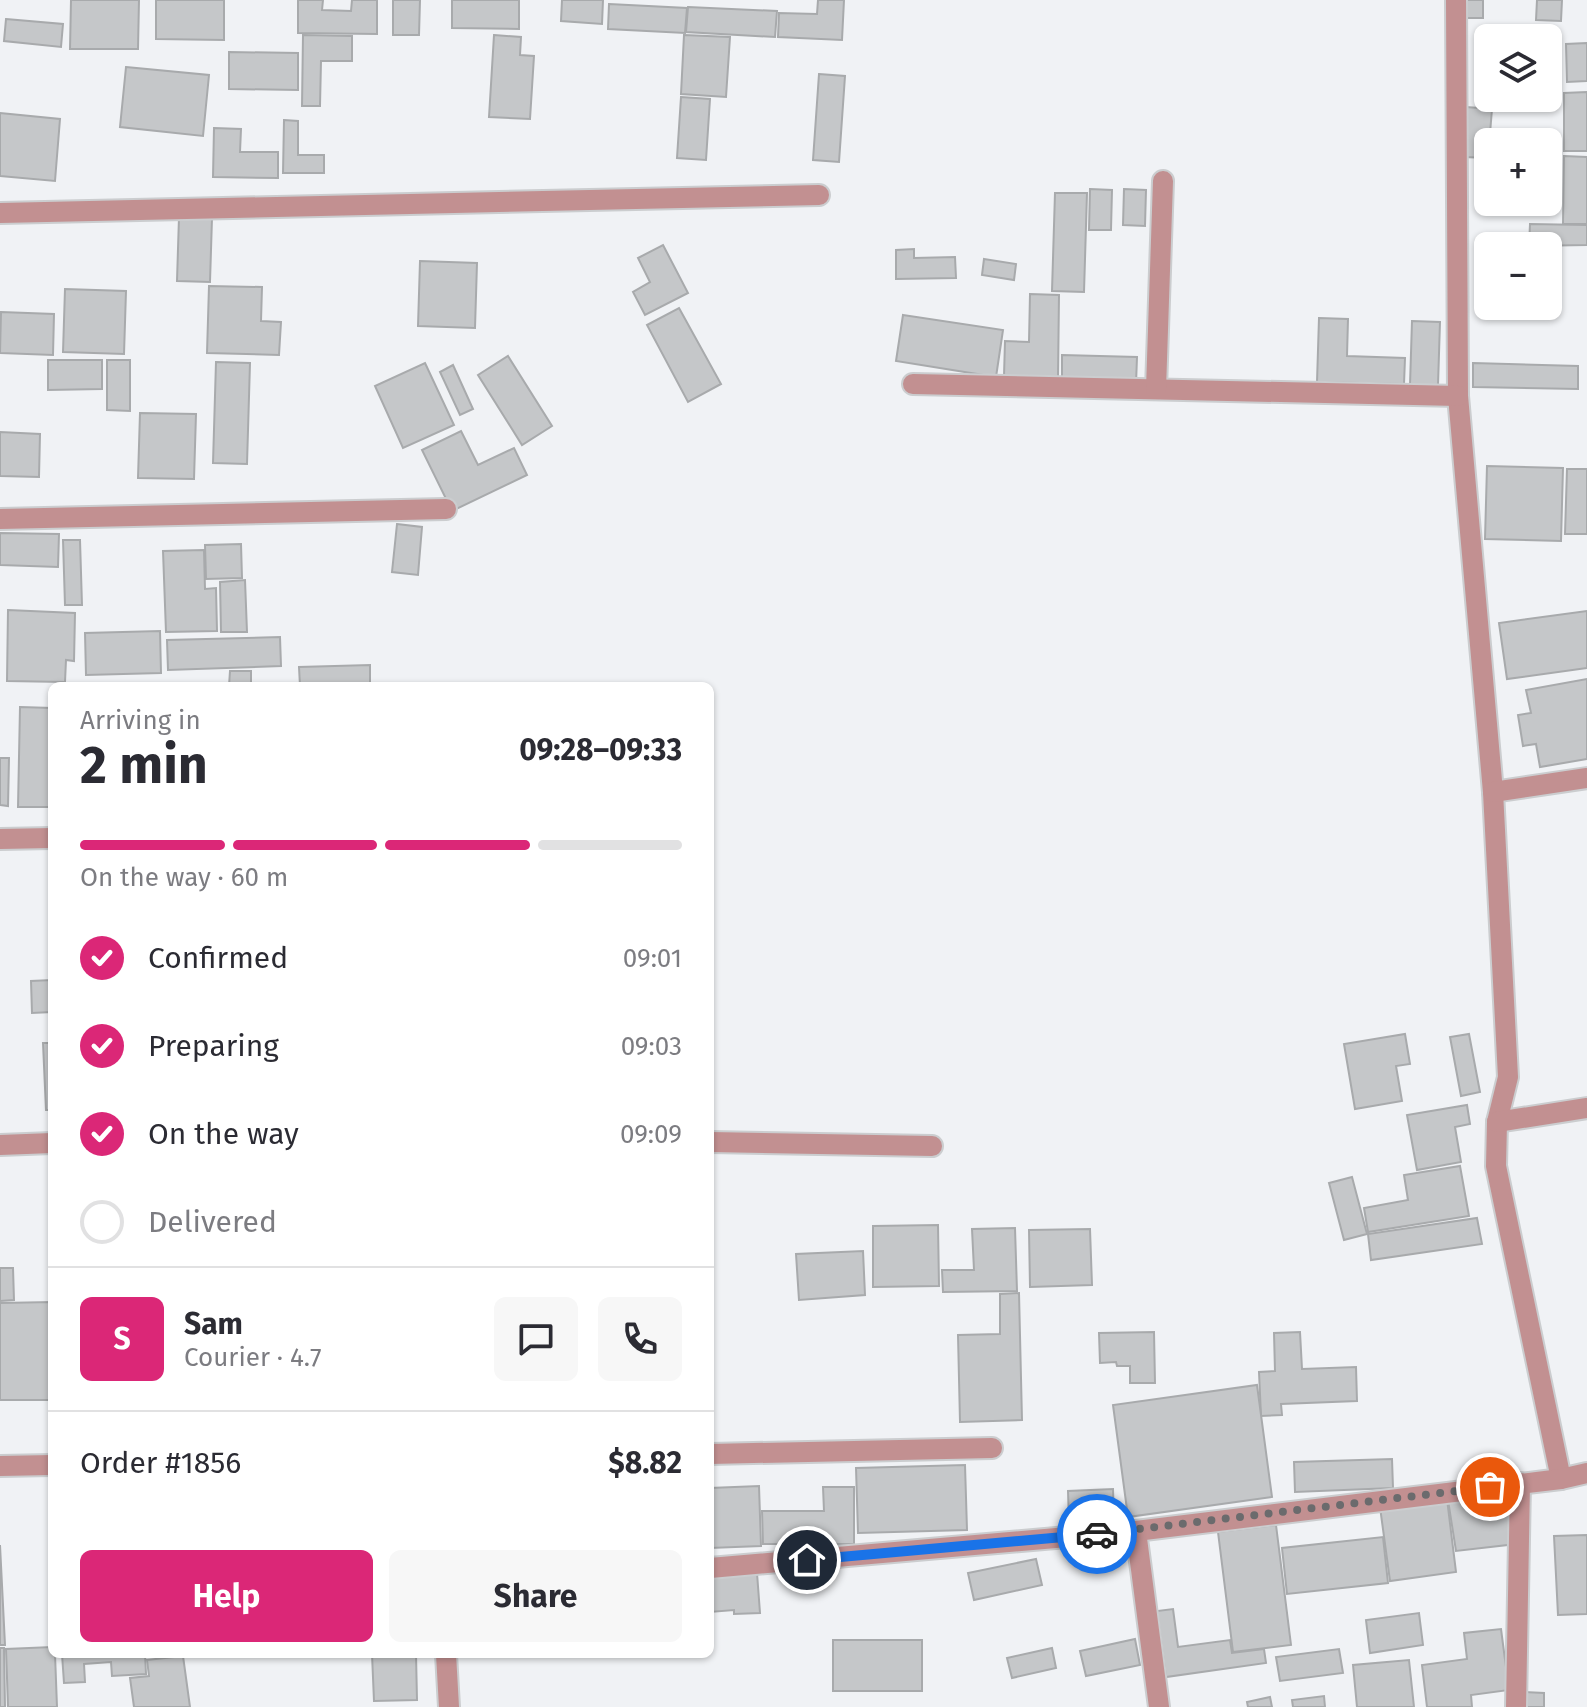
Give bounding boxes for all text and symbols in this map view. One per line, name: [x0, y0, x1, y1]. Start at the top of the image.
map controls: [1474, 24, 1562, 320]
button: layers: [1474, 24, 1562, 112]
button: +: [1474, 128, 1562, 216]
button: −: [1474, 232, 1562, 320]
text: Arriving in: [80, 705, 201, 736]
text: 09:28–09:33: [519, 732, 682, 768]
text: 2 min: [80, 734, 208, 797]
text: On the way · 60 m: [80, 862, 288, 893]
icon: check: [80, 936, 124, 980]
text: Confirmed: [148, 940, 288, 976]
text: 09:01: [623, 943, 682, 974]
icon: check: [80, 1024, 124, 1068]
text: Preparing: [148, 1028, 279, 1064]
text: 09:03: [621, 1031, 682, 1062]
icon: check: [80, 1112, 124, 1156]
text: On the way: [148, 1116, 299, 1152]
text: 09:09: [620, 1119, 682, 1150]
text: Delivered: [148, 1204, 277, 1240]
button: chat: [494, 1297, 578, 1381]
button: phone: [598, 1297, 682, 1381]
text: Sam: [184, 1306, 243, 1342]
text: S: [113, 1321, 131, 1357]
text: Courier · 4.7: [184, 1342, 322, 1373]
text: Order #1856: [80, 1445, 241, 1481]
text: $8.82: [608, 1445, 682, 1481]
pin: [1456, 1453, 1524, 1521]
icon: bag: [1468, 1465, 1512, 1509]
courier: [1057, 1494, 1137, 1574]
icon: car: [1075, 1512, 1119, 1556]
pin: [773, 1526, 841, 1594]
icon: home: [785, 1538, 829, 1582]
button: Help: [80, 1550, 373, 1642]
button: Share: [389, 1550, 682, 1642]

